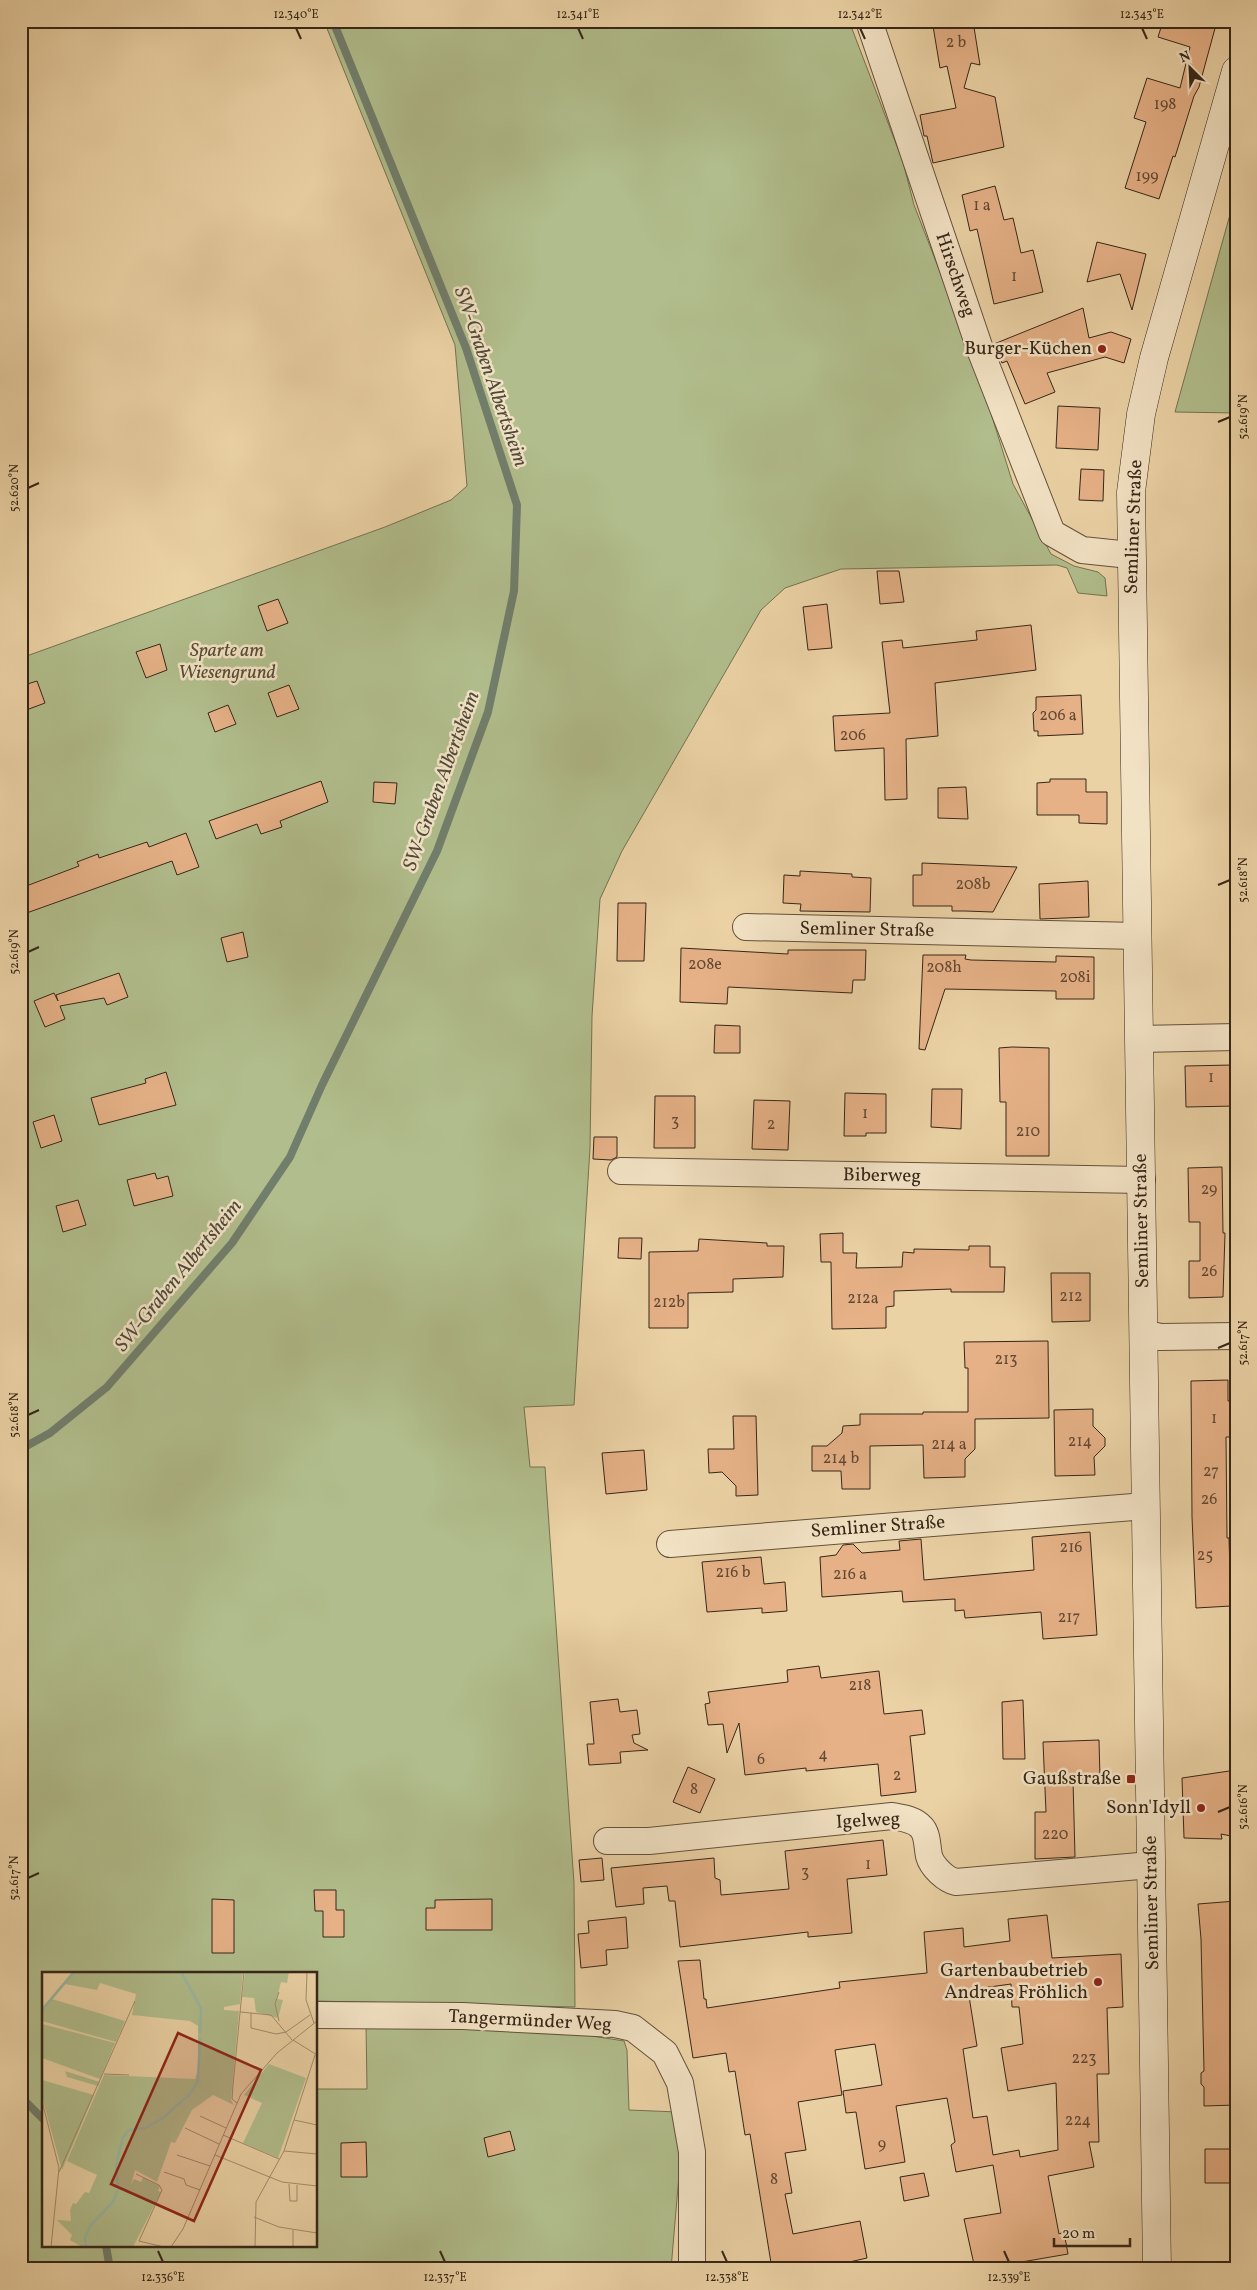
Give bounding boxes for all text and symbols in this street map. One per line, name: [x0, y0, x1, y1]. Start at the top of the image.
text: 12.340°E: [273, 7, 319, 23]
text: 12.341°E: [556, 7, 600, 23]
text: 12.342°E: [838, 7, 882, 23]
text: 12.343°E: [1120, 7, 1164, 23]
house number: 2 b: [946, 32, 967, 54]
north arrow: [1164, 42, 1214, 92]
text: N: [1177, 47, 1194, 68]
house number: 198: [1154, 94, 1176, 116]
house number: 199: [1136, 166, 1158, 188]
house number: 1 a: [973, 195, 991, 217]
street label: Hirschweg: [928, 229, 982, 321]
house number: 1: [1011, 266, 1017, 288]
water label: SW-Graben Albertsheim: [446, 283, 534, 471]
place label: Burger-Küchen: [964, 336, 1092, 362]
marker: Burger-Küchen: [1096, 343, 1108, 355]
text: 52.619°N: [1236, 394, 1252, 440]
street label: Semliner Straße: [1119, 459, 1149, 595]
text: 52.620°N: [7, 464, 23, 512]
park label: Sparte am Wiesengrund: [178, 638, 276, 686]
water label: SW-Graben Albertsheim: [397, 688, 487, 874]
house number: 206 a: [1039, 705, 1077, 727]
house number: 206: [840, 725, 866, 747]
text: 52.618°N: [1236, 857, 1252, 903]
house number: 208b: [956, 874, 991, 896]
street label: Semliner Straße: [799, 916, 935, 944]
text: 52.619°N: [7, 929, 23, 975]
house number: 208e: [688, 954, 722, 976]
house number: 208h: [926, 957, 962, 979]
house number: 208i: [1060, 967, 1091, 989]
house number: 1: [1208, 1067, 1214, 1089]
house number: 1: [862, 1103, 868, 1125]
house number: 3: [671, 1111, 679, 1133]
house number: 2: [767, 1114, 775, 1136]
house number: 210: [1016, 1121, 1040, 1143]
street label: Semliner Straße: [1128, 1153, 1156, 1289]
street label: Biberweg: [843, 1162, 921, 1190]
house number: 29: [1201, 1179, 1217, 1201]
water label: SW-Graben Albertsheim: [109, 1194, 249, 1358]
house number: 26: [1201, 1261, 1217, 1283]
house number: 212: [1059, 1286, 1083, 1308]
house number: 212a: [847, 1288, 879, 1310]
house number: 212b: [653, 1292, 685, 1314]
text: 52.617°N: [1236, 1320, 1252, 1366]
house number: 213: [994, 1349, 1018, 1371]
text: 52.618°N: [7, 1392, 23, 1438]
house number: 1: [1211, 1408, 1217, 1430]
house number: 214: [1068, 1431, 1092, 1453]
house number: 214 a: [931, 1434, 967, 1456]
house number: 214 b: [823, 1448, 859, 1470]
house number: 27: [1203, 1461, 1219, 1483]
house number: 26: [1201, 1489, 1217, 1511]
street label: Semliner Straße: [810, 1509, 946, 1545]
house number: 216: [1060, 1537, 1082, 1559]
house number: 25: [1197, 1545, 1213, 1567]
house number: 216 b: [716, 1562, 751, 1584]
house number: 216 a: [833, 1564, 867, 1586]
house number: 217: [1058, 1607, 1081, 1629]
house number: 218: [849, 1675, 871, 1697]
house number: 4: [818, 1744, 828, 1766]
house number: 6: [757, 1749, 765, 1771]
house number: 2: [893, 1765, 901, 1787]
place label: Gaußstraße: [1023, 1766, 1121, 1792]
marker: Gaußstraße: [1125, 1773, 1137, 1785]
house number: 8: [690, 1779, 698, 1801]
text: 52.616°N: [1236, 1784, 1252, 1830]
place label: Sonn'Idyll: [1106, 1795, 1191, 1821]
marker: Sonn'Idyll: [1195, 1802, 1207, 1814]
street label: Igelweg: [835, 1806, 901, 1836]
house number: 220: [1042, 1824, 1068, 1846]
street label: Semliner Straße: [1138, 1835, 1166, 1971]
house number: 1: [865, 1854, 871, 1876]
text: 52.617°N: [7, 1855, 23, 1901]
house number: 3: [801, 1862, 809, 1884]
place label: Gartenbaubetrieb Andreas Fröhlich: [940, 1958, 1088, 2006]
inset map: [42, 1972, 318, 2248]
marker: Gartenbaubetrieb Andreas Fröhlich: [1092, 1976, 1104, 1988]
street label: Tangermünder Weg: [448, 2004, 612, 2038]
house number: 223: [1072, 2048, 1096, 2070]
house number: 224: [1065, 2110, 1091, 2132]
house number: 9: [878, 2134, 886, 2156]
house number: 8: [770, 2169, 778, 2191]
scale bar: [1054, 2215, 1131, 2247]
text: 20 m: [1062, 2224, 1095, 2245]
text: 12.336°E: [141, 2270, 185, 2286]
text: 12.337°E: [423, 2270, 467, 2286]
text: 12.338°E: [705, 2270, 749, 2286]
text: 12.339°E: [987, 2270, 1031, 2286]

